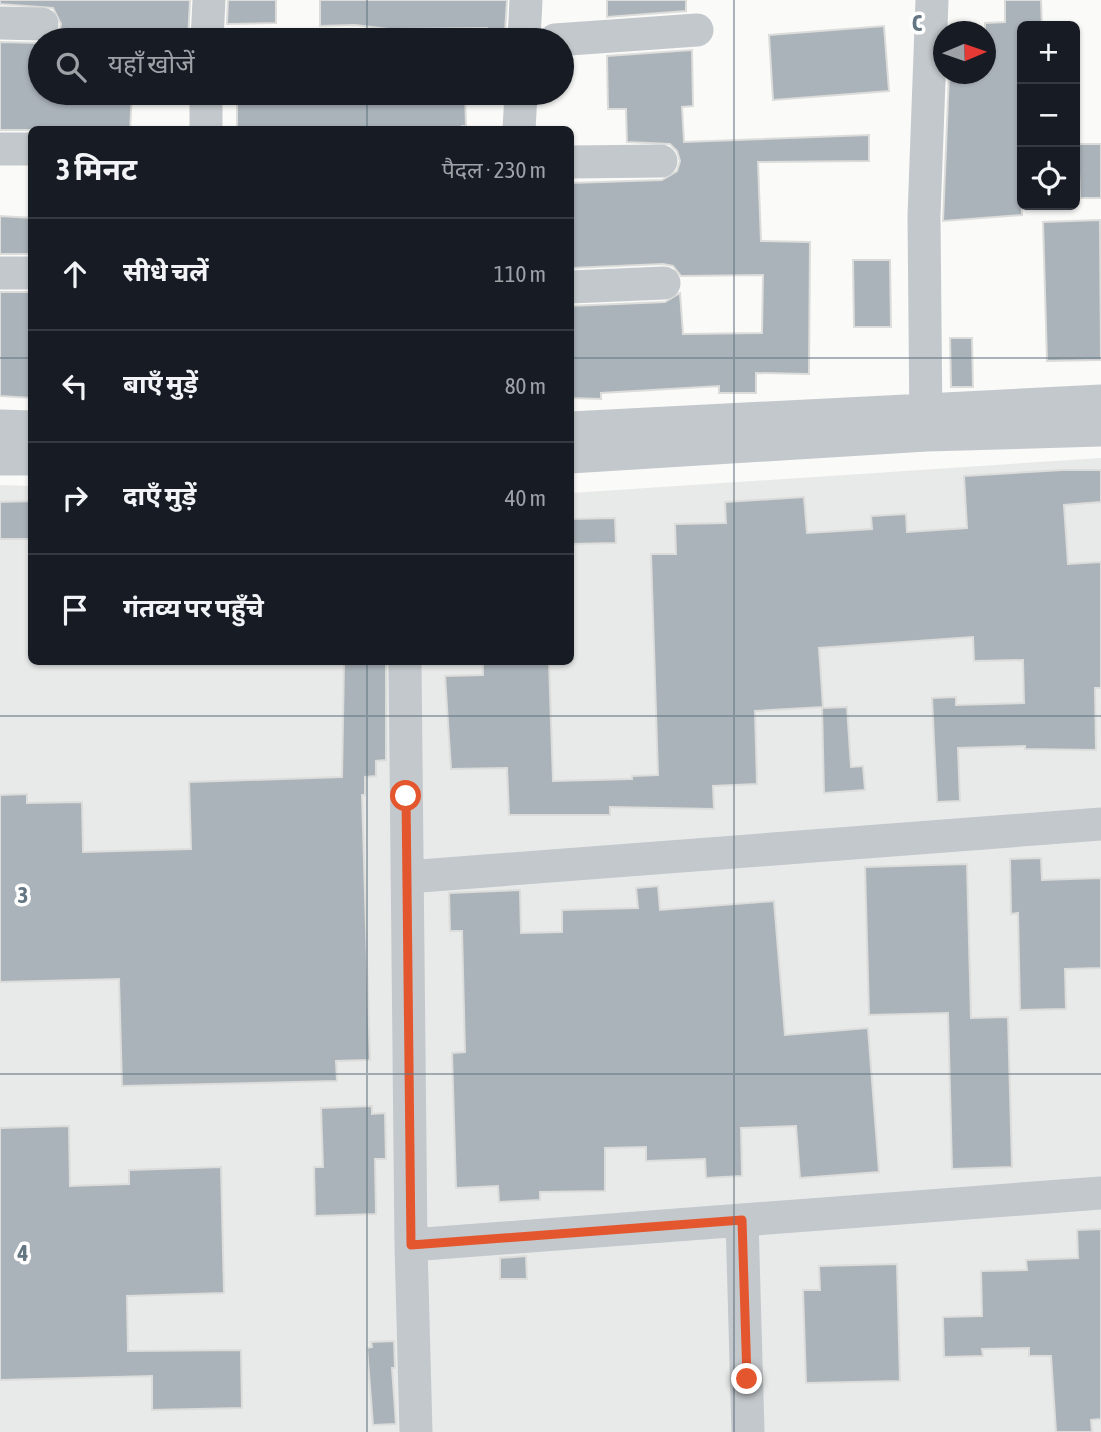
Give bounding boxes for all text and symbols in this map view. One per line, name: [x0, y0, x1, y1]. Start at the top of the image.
text: C: [912, 10, 923, 36]
north arrow: [933, 21, 996, 84]
map controls: [1017, 21, 1080, 210]
button: +: [1017, 21, 1080, 84]
search box: [28, 28, 574, 105]
icon: search: [52, 48, 90, 86]
text: यहाँ खोजें: [108, 49, 194, 79]
button: −: [1017, 84, 1080, 147]
button: locate: [1017, 147, 1080, 210]
text: 3 मिनट: [56, 152, 137, 186]
text: पैदल · 230 m: [442, 157, 546, 183]
icon: ahead: [56, 255, 94, 293]
text: सीधे चलें: [123, 257, 209, 287]
text: 110 m: [494, 261, 546, 287]
icon: left: [56, 367, 94, 405]
text: बाएँ मुड़ें: [123, 369, 198, 399]
text: 80 m: [505, 373, 546, 399]
icon: right: [56, 479, 94, 517]
text: दाएँ मुड़ें: [123, 481, 196, 511]
text: 40 m: [505, 485, 546, 511]
icon: arrive: [56, 591, 94, 629]
text: गंतव्य पर पहुँचे: [123, 593, 264, 623]
route start: [390, 780, 421, 811]
text: 3: [18, 882, 28, 908]
text: 4: [17, 1240, 29, 1266]
route end: [731, 1363, 762, 1394]

